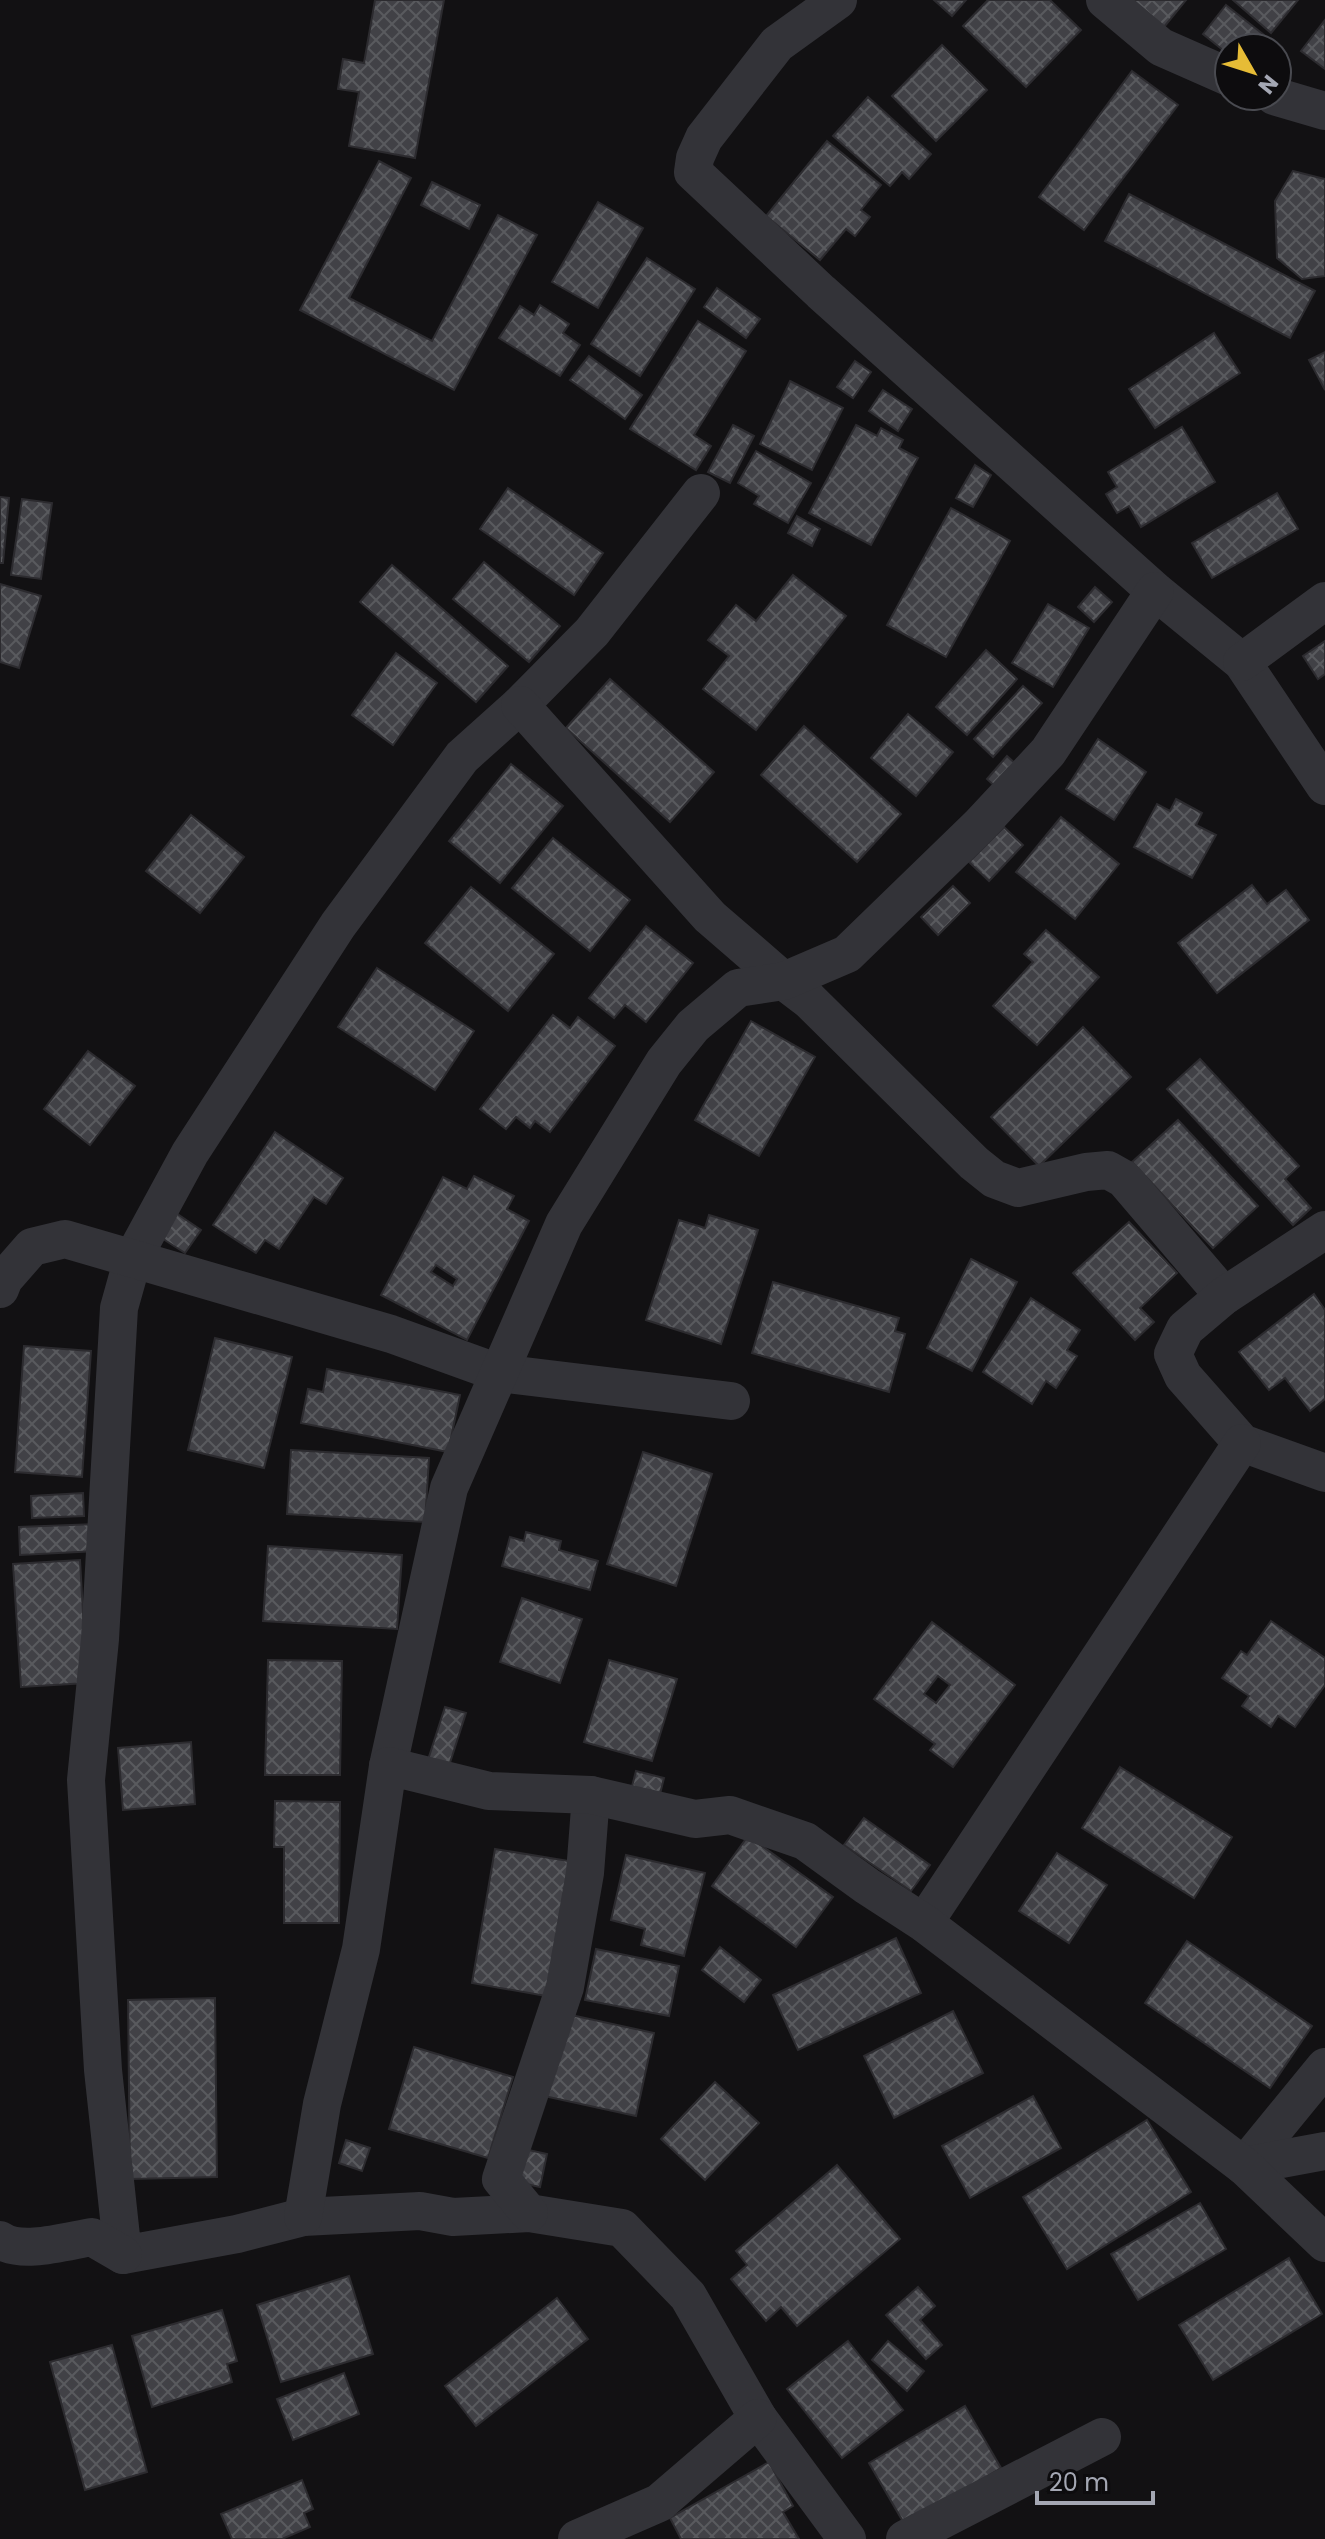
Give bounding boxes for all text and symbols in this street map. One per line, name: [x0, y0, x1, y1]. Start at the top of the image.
north arrow: [1213, 32, 1293, 112]
text: N: [1251, 68, 1285, 100]
scale bar: [1037, 2455, 1153, 2505]
text: 20 m: [1049, 2466, 1109, 2499]

